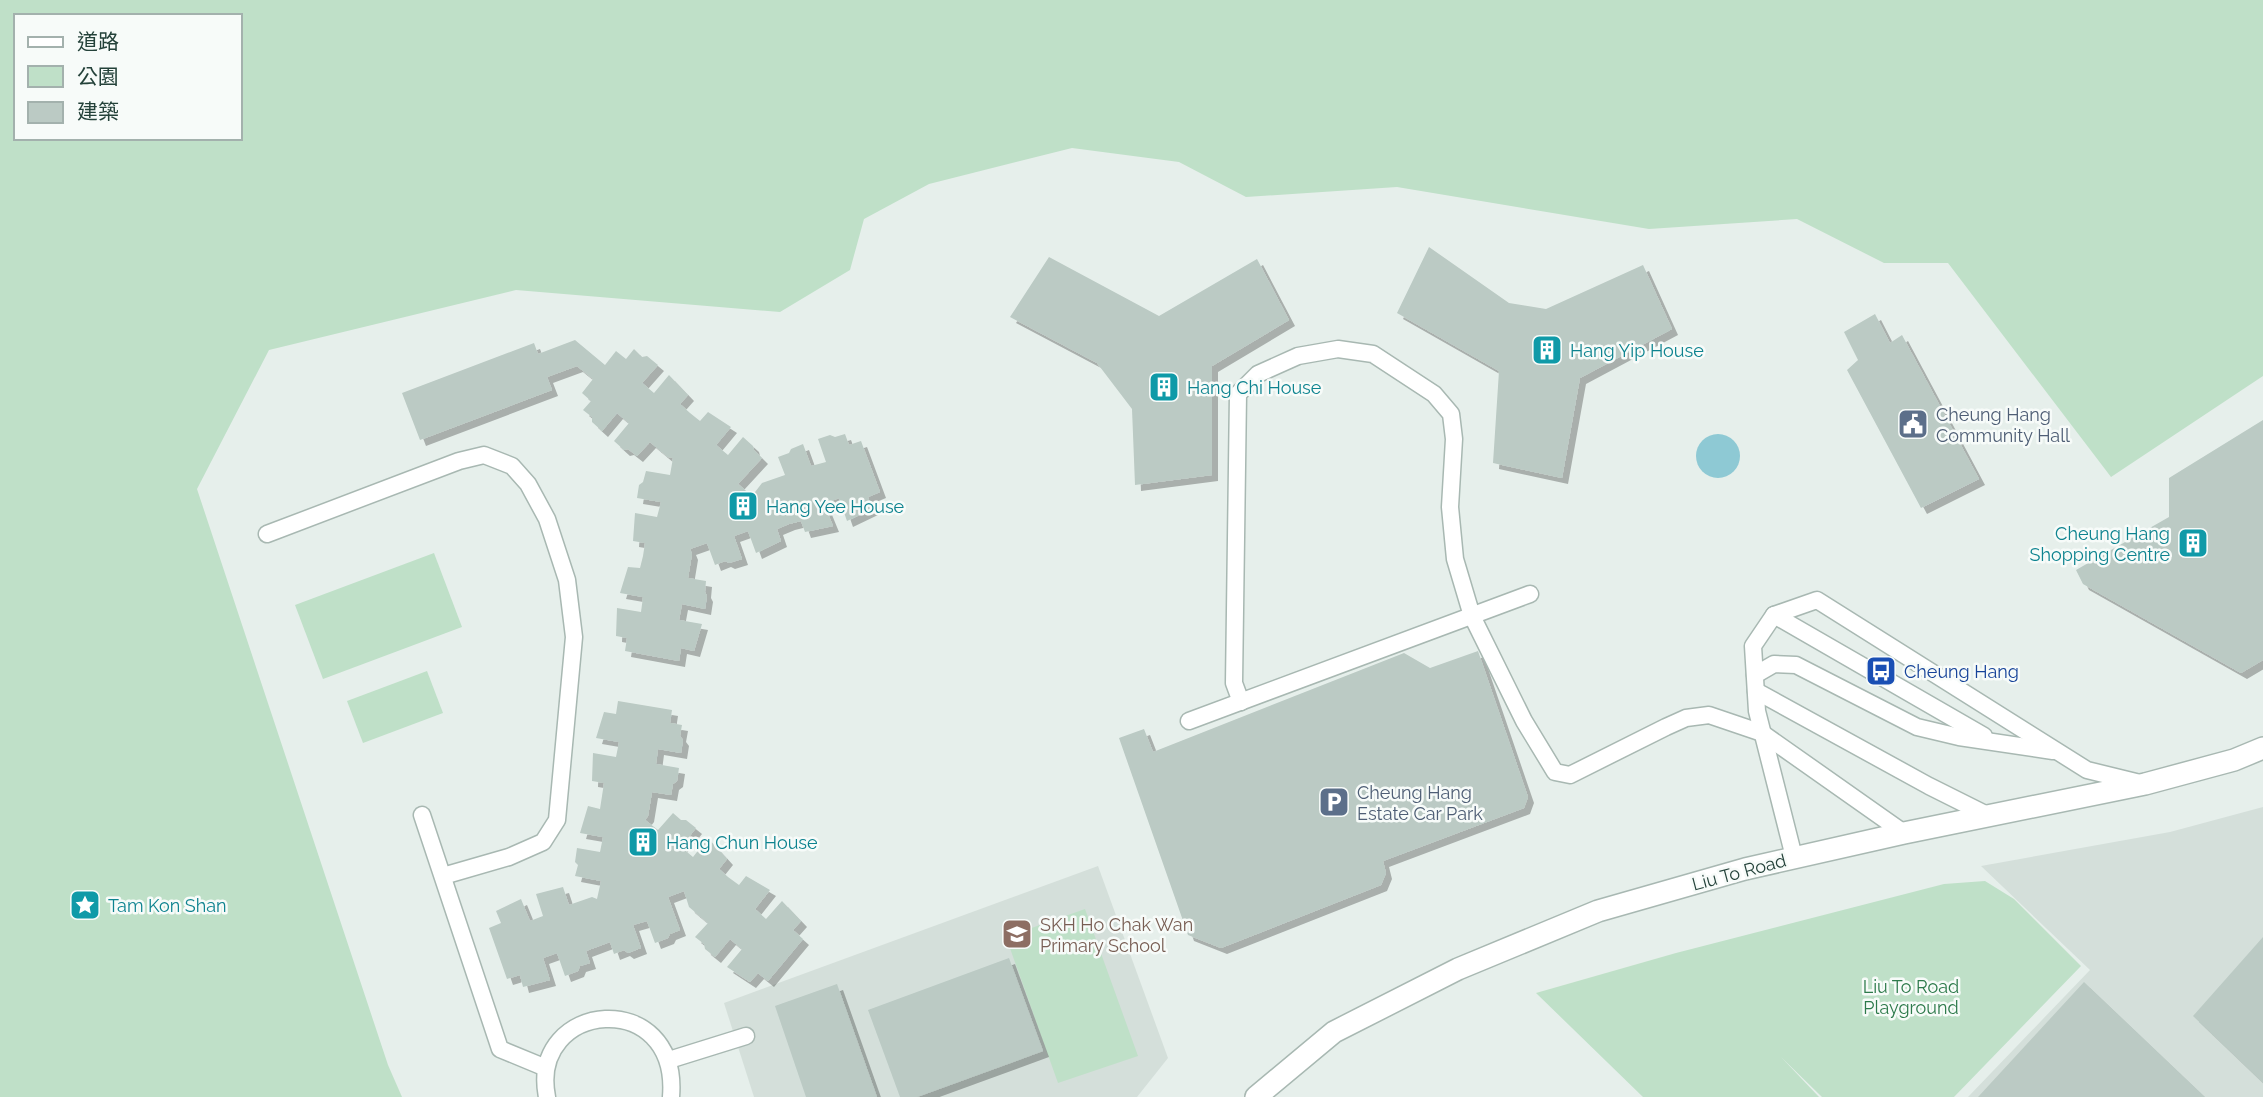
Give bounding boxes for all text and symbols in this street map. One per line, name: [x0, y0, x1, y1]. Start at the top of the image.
legend: [14, 14, 242, 140]
text: 道路: [77, 29, 119, 54]
text: 公園: [77, 64, 119, 89]
text: 建築: [77, 99, 119, 124]
building icon: Hang Yip House: [1530, 333, 1564, 367]
place label: Hang Yip House: [1570, 340, 1704, 361]
building icon: Hang Chi House: [1147, 370, 1181, 404]
place label: Hang Chi House: [1187, 377, 1322, 398]
place label: Cheung Hang Community Hall: [1936, 404, 2070, 446]
public building icon: Cheung Hang Community Hall: [1896, 407, 1930, 441]
building icon: Hang Yee House: [726, 489, 760, 523]
place label: Hang Yee House: [766, 496, 905, 517]
place label: Cheung Hang Shopping Centre: [2030, 523, 2170, 565]
building icon: Cheung Hang Shopping Centre: [2176, 526, 2210, 560]
bus stop icon: Cheung Hang: [1864, 654, 1898, 688]
place label: Cheung Hang: [1904, 661, 2019, 682]
place label: Cheung Hang Estate Car Park: [1357, 782, 1483, 824]
parking icon: Cheung Hang Estate Car Park: [1317, 785, 1351, 819]
building icon: Hang Chun House: [626, 825, 660, 859]
place label: Hang Chun House: [666, 832, 818, 853]
street label: Liu To Road: [1690, 849, 1788, 895]
place icon: Tam Kon Shan: [68, 888, 102, 922]
place label: Tam Kon Shan: [108, 895, 227, 916]
place label: SKH Ho Chak Wan Primary School: [1040, 914, 1193, 956]
school or university icon: SKH Ho Chak Wan Primary School: [1000, 917, 1034, 951]
park label: Liu To Road Playground: [1863, 976, 1959, 1018]

